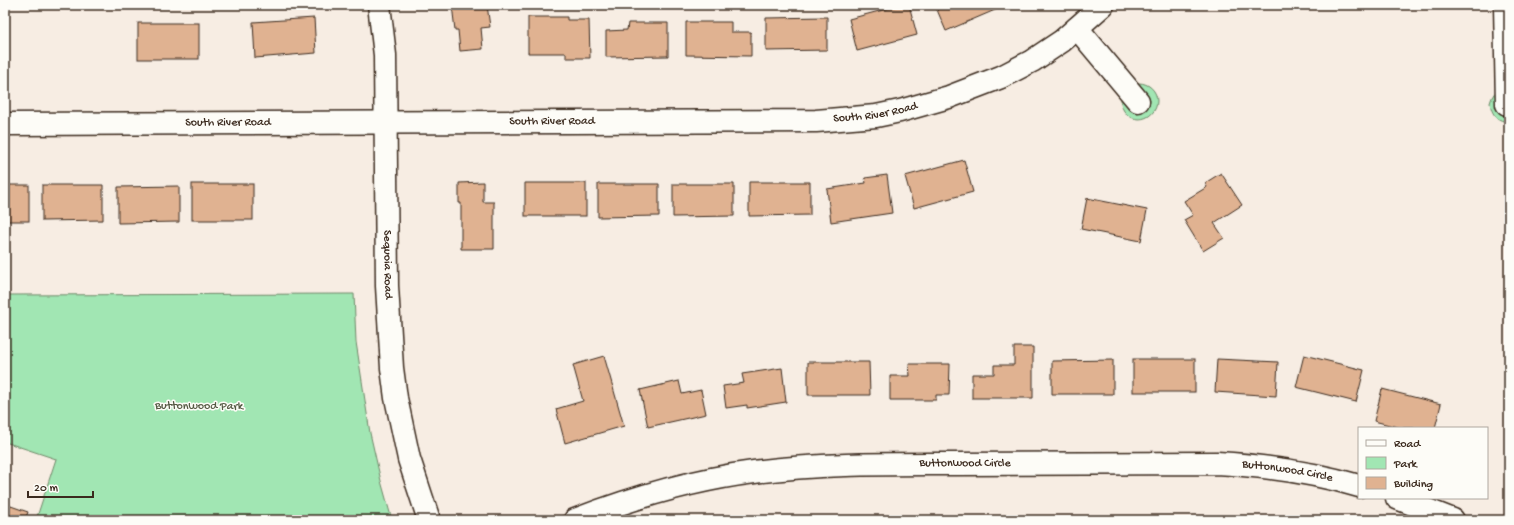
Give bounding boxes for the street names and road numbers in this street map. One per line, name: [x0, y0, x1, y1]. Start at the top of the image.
street label: South River Road: [833, 99, 920, 127]
street label: South River Road: [509, 115, 596, 129]
street label: South River Road: [185, 116, 272, 130]
street label: Sequoia Road: [380, 230, 395, 301]
street label: Buttonwood Circle: [918, 457, 1012, 471]
street label: Buttonwood Circle: [1241, 458, 1335, 486]

